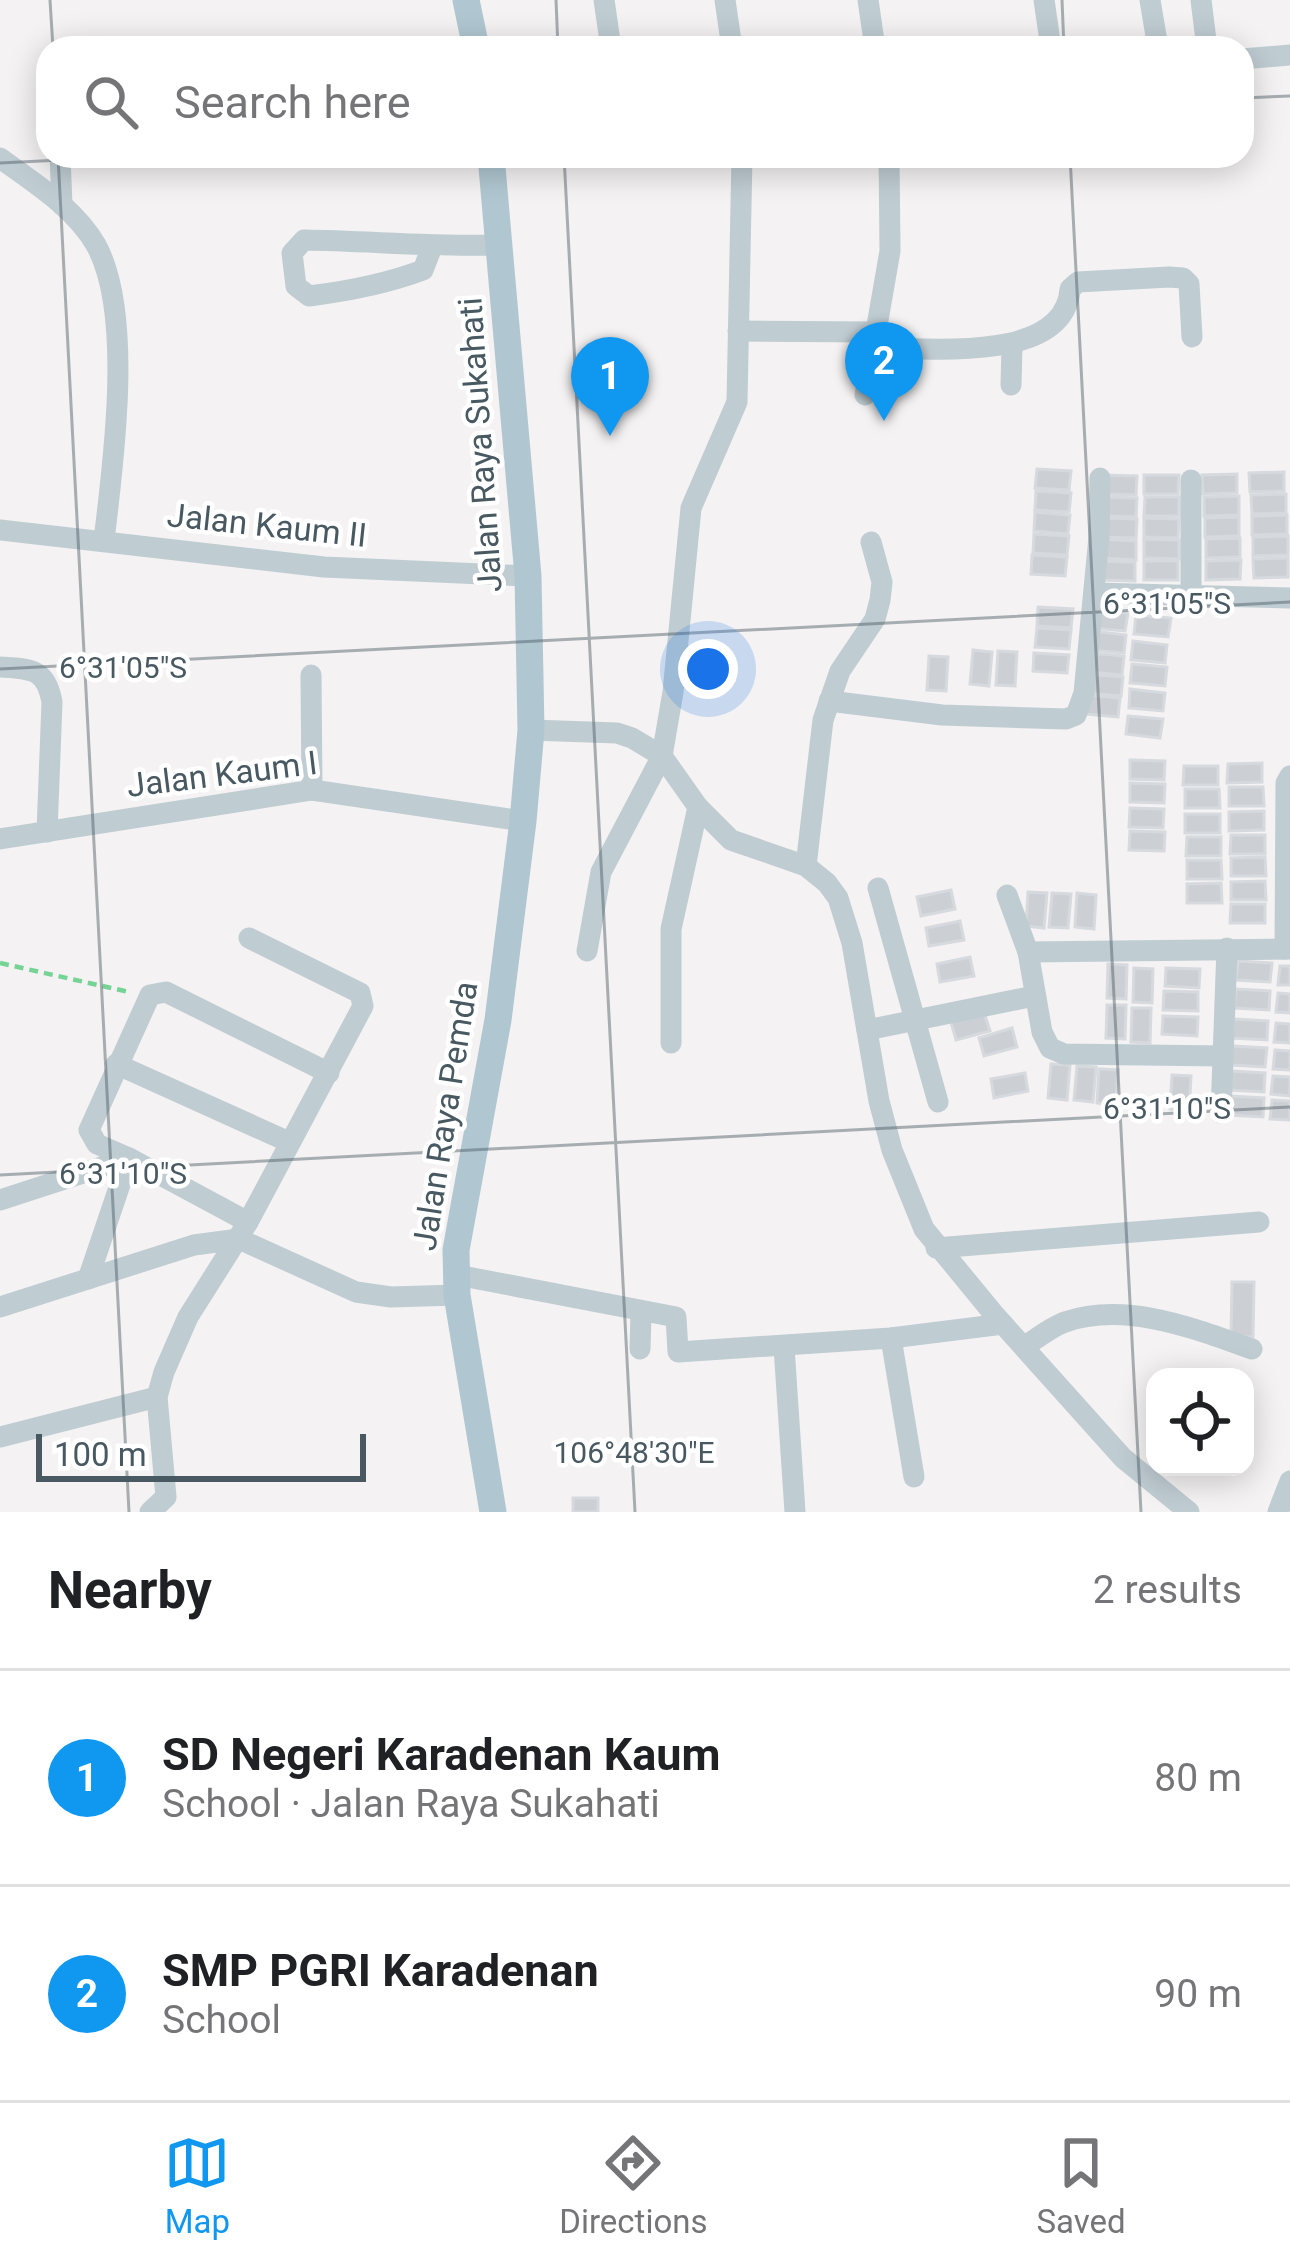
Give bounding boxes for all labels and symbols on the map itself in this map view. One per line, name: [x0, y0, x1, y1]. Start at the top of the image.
street label: Jalan Raya Sukahati: [450, 296, 510, 594]
pin: 2: [845, 322, 923, 421]
pin: 1: [571, 337, 649, 436]
street label: Jalan Kaum II: [165, 495, 369, 555]
text: 6°31'05"S: [1103, 586, 1231, 621]
your location: [678, 639, 738, 699]
text: 6°31'05"S: [59, 650, 187, 685]
street label: Jalan Kaum I: [125, 743, 319, 805]
street label: Jalan Raya Pemda: [404, 979, 486, 1253]
text: 6°31'10"S: [1103, 1091, 1231, 1126]
text: 6°31'10"S: [59, 1156, 187, 1191]
scale bar: [36, 1428, 366, 1481]
text: 106°48'30"E: [553, 1435, 715, 1470]

